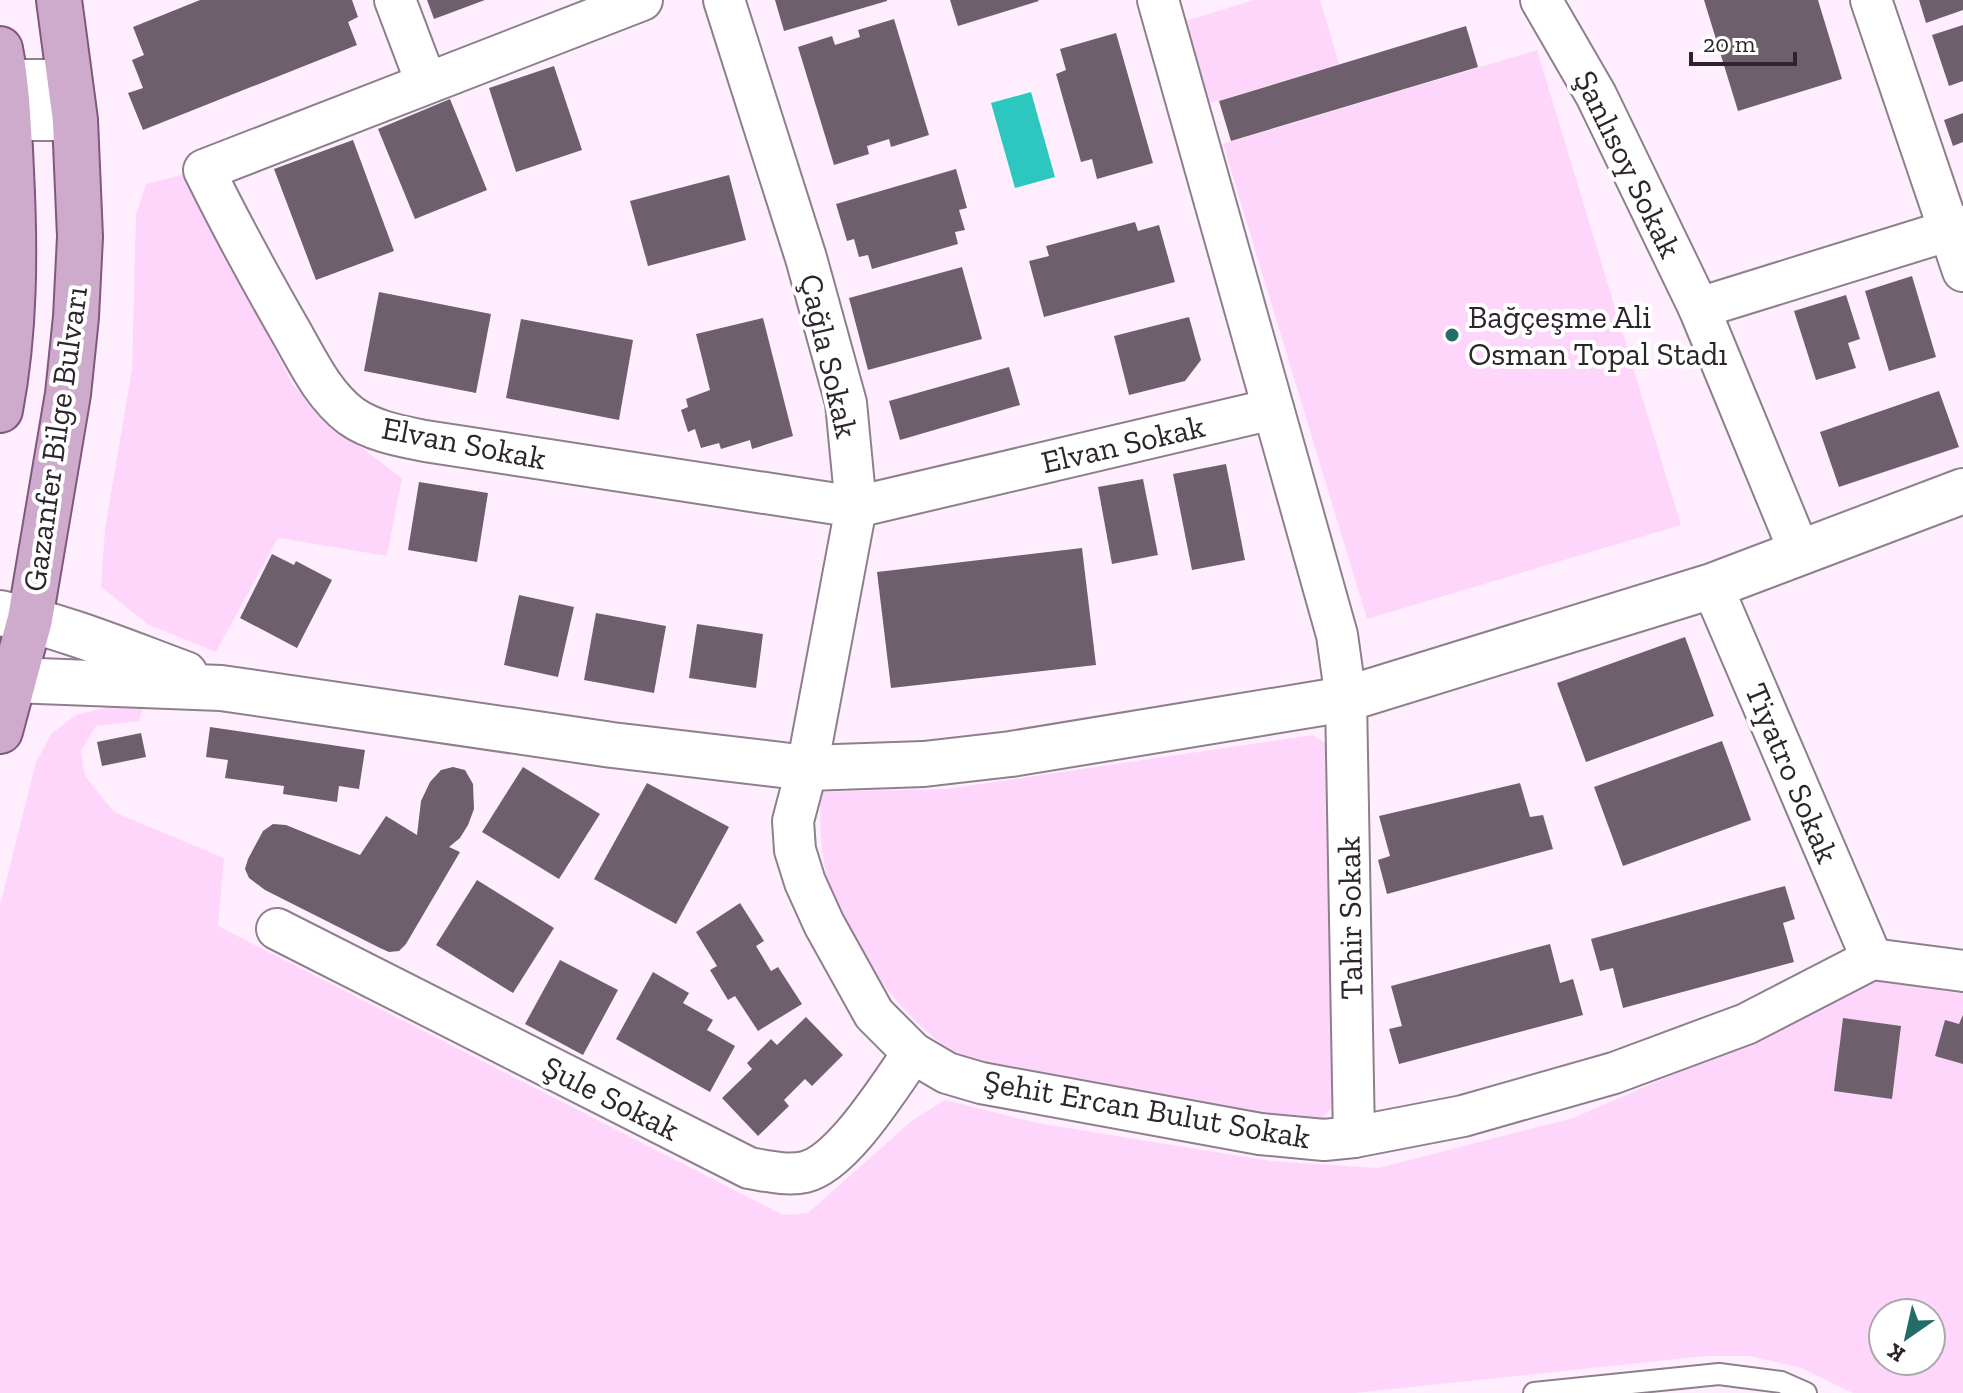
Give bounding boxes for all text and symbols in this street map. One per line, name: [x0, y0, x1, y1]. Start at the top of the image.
scale bar: [1691, 16, 1795, 66]
text: 20 m: [1703, 29, 1756, 58]
street label: Şanlısoy Sokak: [1566, 64, 1690, 264]
street label: Çağla Sokak: [792, 270, 866, 442]
street label: Gazanfer Bilge Bulvarı: [15, 284, 95, 594]
place label: Bağçeşme Ali Osman Topal Stadı: [1468, 298, 1727, 373]
marker: Bağçeşme Ali Osman Topal Stadı: [1443, 326, 1461, 344]
street label: Elvan Sokak: [1038, 407, 1209, 481]
street label: Elvan Sokak: [379, 408, 550, 478]
street label: Tiyatro Sokak: [1737, 677, 1847, 869]
street label: Tahir Sokak: [1330, 836, 1370, 1000]
street label: Şule Sokak: [536, 1047, 686, 1149]
street label: Şehit Ercan Bulut Sokak: [981, 1062, 1314, 1157]
north arrow: [1867, 1297, 1947, 1377]
text: K: [1882, 1338, 1910, 1369]

